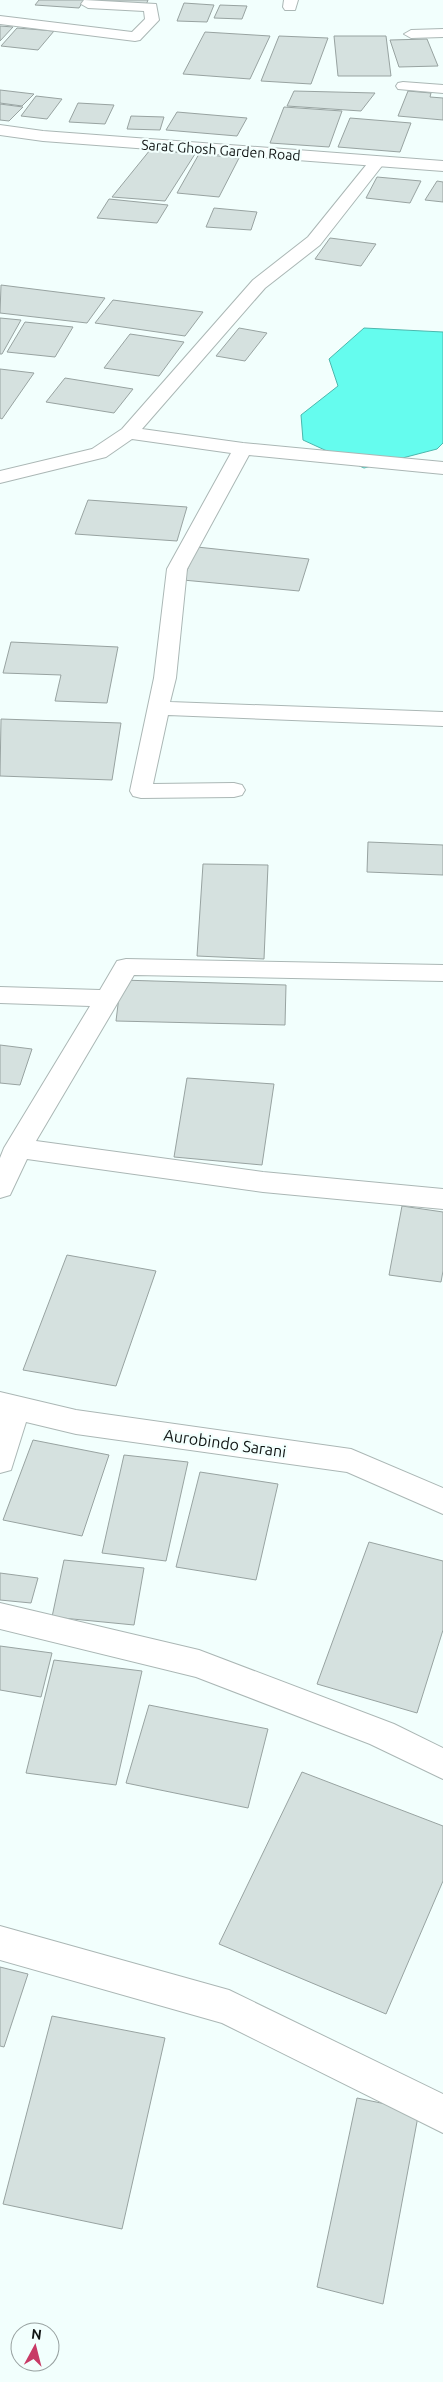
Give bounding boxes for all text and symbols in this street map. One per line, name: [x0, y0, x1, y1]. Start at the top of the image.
street label: Sarat Ghosh Garden Road: [141, 136, 301, 164]
street label: Aurobindo Sarani: [163, 1425, 287, 1461]
north arrow: [10, 2322, 60, 2372]
text: N: [30, 2326, 43, 2343]

